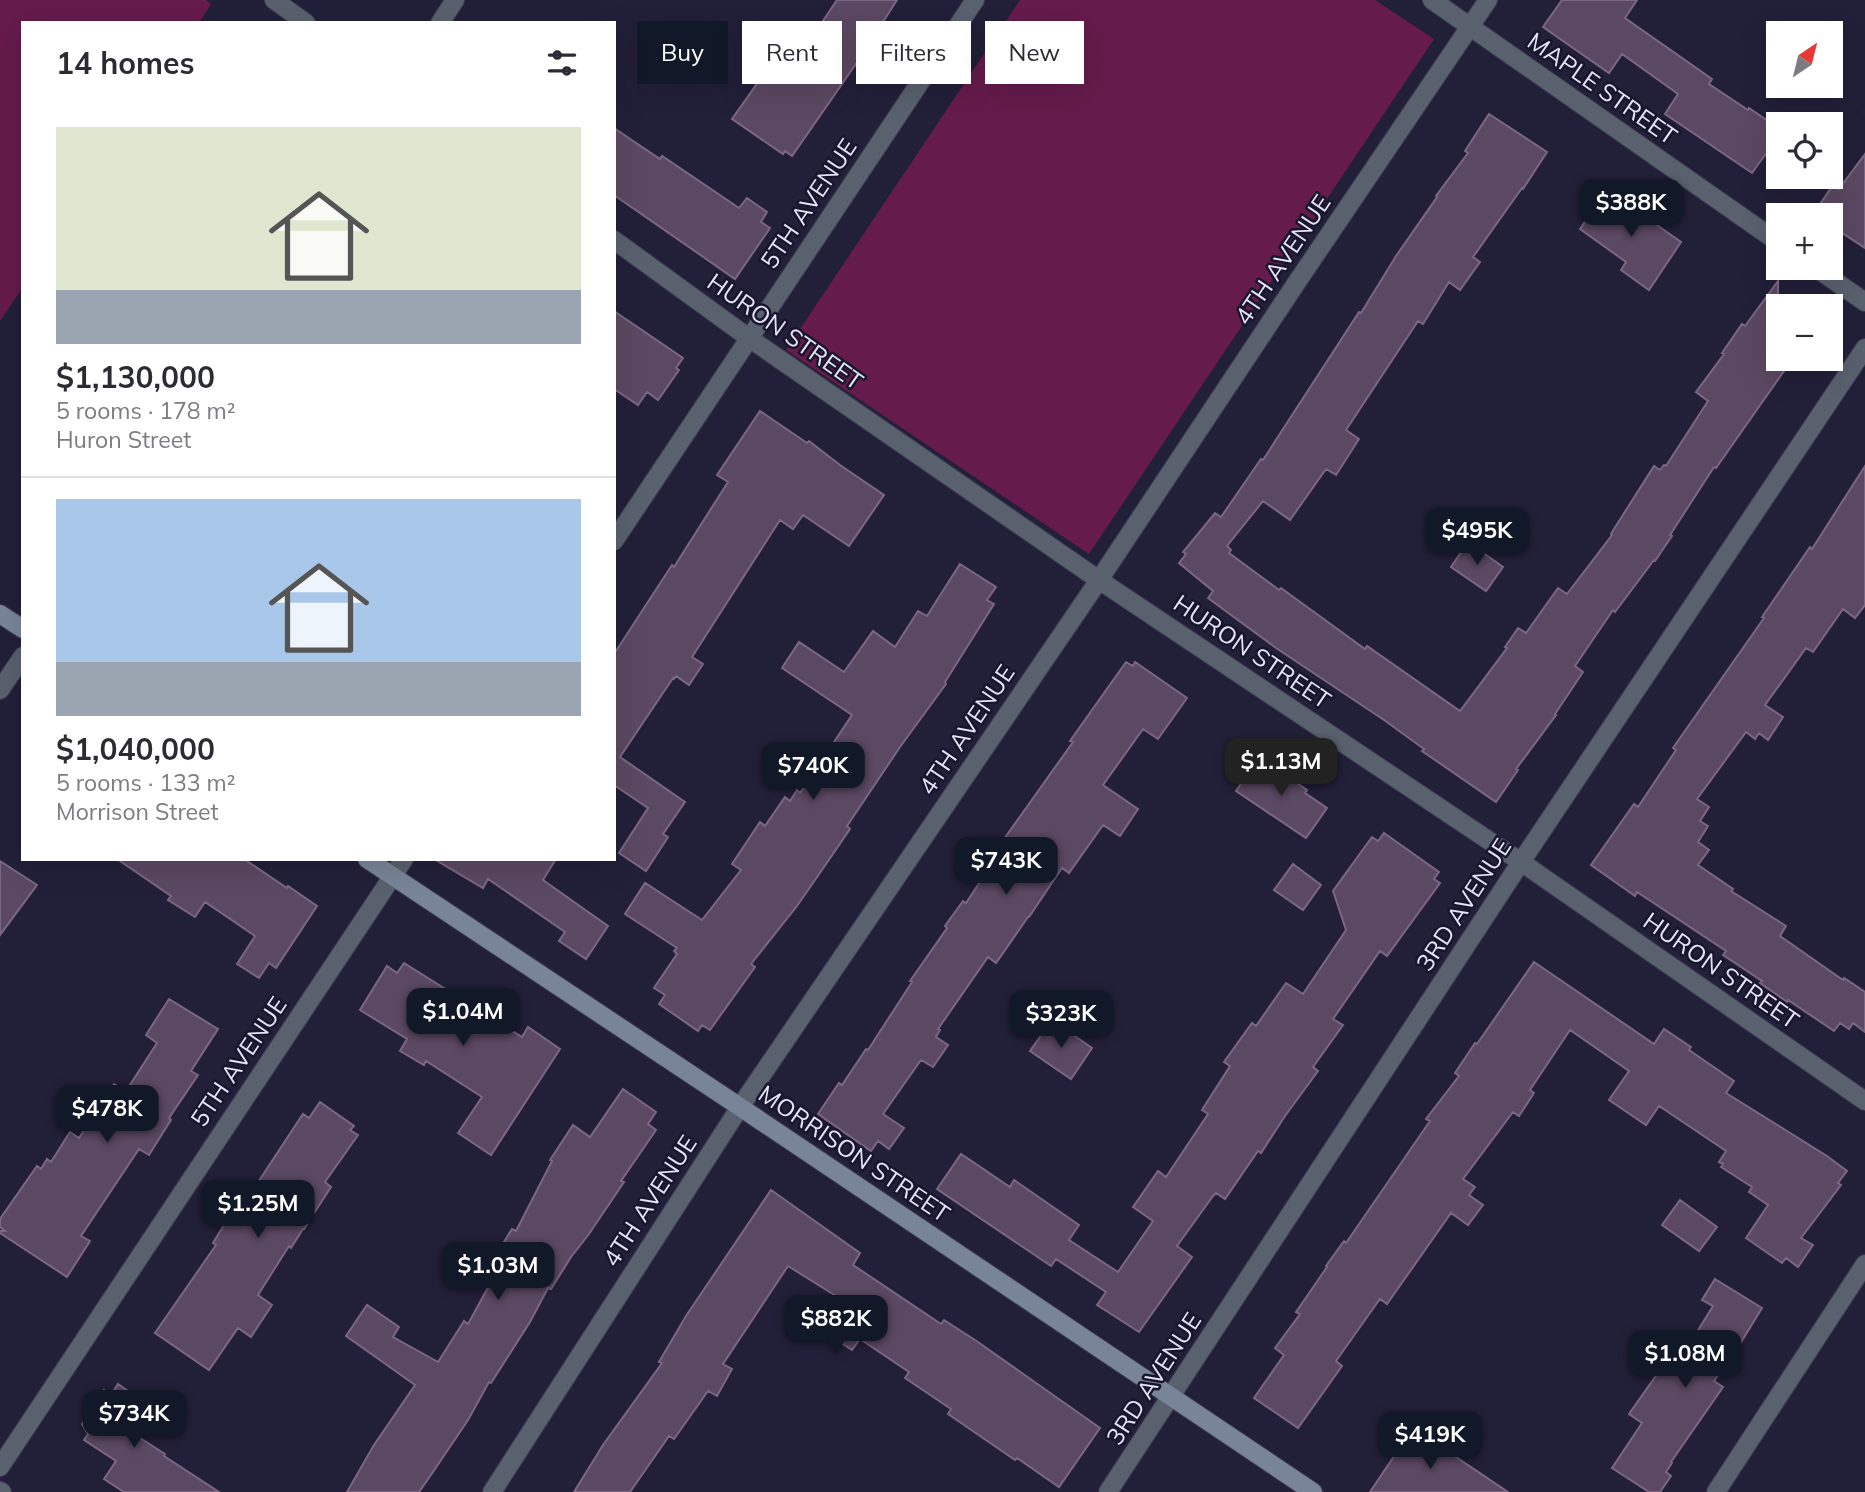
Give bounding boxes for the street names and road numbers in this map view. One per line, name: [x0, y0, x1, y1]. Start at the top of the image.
street label: MAPLE STREET: [1522, 26, 1683, 151]
street label: 5TH AVENUE: [754, 133, 863, 274]
street label: 4TH AVENUE: [1228, 189, 1337, 330]
street label: HURON STREET: [702, 266, 870, 396]
street label: HURON STREET: [1168, 588, 1337, 715]
street label: 4TH AVENUE: [912, 659, 1021, 800]
street label: 3RD AVENUE: [1409, 833, 1517, 976]
street label: HURON STREET: [1638, 905, 1806, 1035]
street label: 5TH AVENUE: [184, 991, 293, 1132]
street label: MORRISON STREET: [753, 1078, 956, 1229]
street label: 4TH AVENUE: [596, 1129, 703, 1272]
street label: 3RD AVENUE: [1099, 1307, 1207, 1450]

